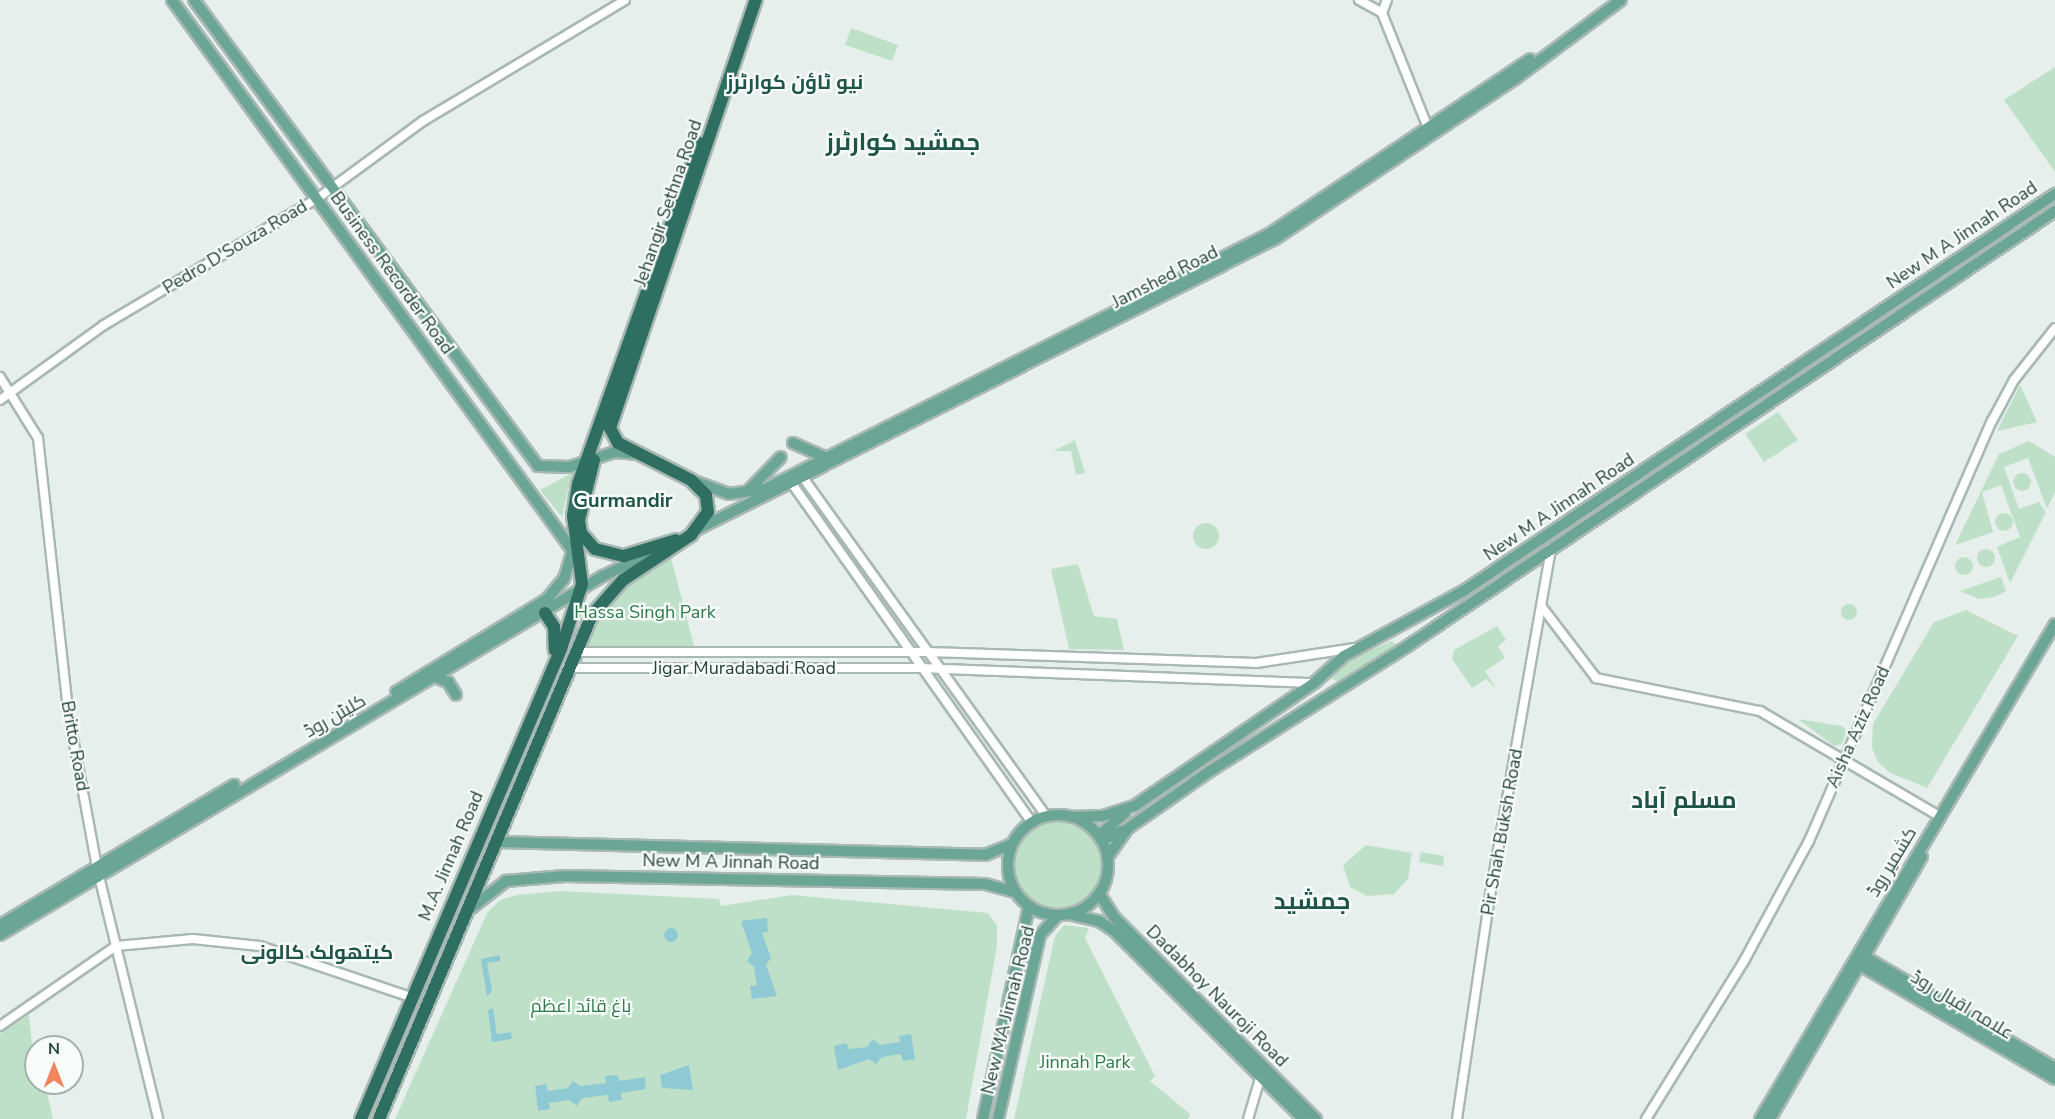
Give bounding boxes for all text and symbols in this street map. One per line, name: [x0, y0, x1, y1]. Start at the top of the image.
district label: نیو ٹاؤن کوارٹرز: [727, 70, 863, 94]
street label: Jehangir Sethna Road: [629, 117, 707, 289]
district label: جمشید کوارٹرز: [826, 129, 980, 157]
street label: New M A Jinnah Road: [1883, 177, 2041, 293]
street label: Business Recorder Road: [326, 187, 458, 359]
street label: Pedro D'Souza Road: [159, 195, 311, 299]
street label: Jamshed Road: [1108, 241, 1222, 313]
street label: New M A Jinnah Road: [1480, 449, 1638, 565]
district label: Gurmandir: [573, 488, 673, 512]
park label: Hassa Singh Park: [574, 601, 716, 623]
street label: Jigar Muradabadi Road: [652, 657, 836, 679]
street label: Aisha Aziz Road: [1822, 663, 1894, 791]
street label: کلیٹن روڈ: [300, 690, 370, 742]
street label: Britto Road: [56, 699, 94, 793]
street label: Pir Shah Buksh Road: [1477, 747, 1527, 917]
district label: مسلم آباد: [1631, 787, 1737, 815]
street label: M.A. Jinnah Road: [414, 788, 488, 924]
street label: کشمیر روڈ: [1863, 823, 1921, 901]
street label: New M A Jinnah Road: [642, 850, 820, 874]
district label: جمشید: [1274, 888, 1350, 916]
street label: Dadabhoy Nauroji Road: [1142, 921, 1292, 1071]
street label: New MA Jinnah Road: [977, 924, 1039, 1096]
district label: کیتھولک کالونی: [241, 940, 393, 964]
street label: علامہ اقبال روڈ: [1907, 966, 2017, 1044]
park label: باغ قائد اعظم: [531, 995, 631, 1017]
north arrow: [24, 1035, 84, 1095]
text: N: [48, 1038, 60, 1060]
park label: Jinnah Park: [1040, 1051, 1130, 1073]

